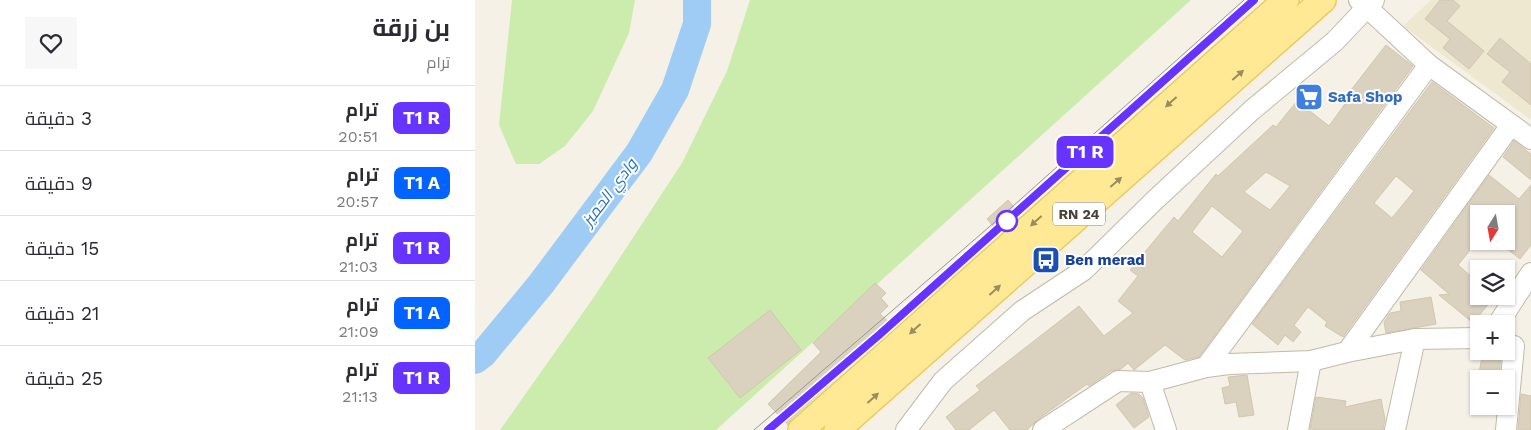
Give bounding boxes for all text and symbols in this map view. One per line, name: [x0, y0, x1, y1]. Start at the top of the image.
text: بن زرقة: [373, 14, 450, 42]
button: heart: [25, 17, 77, 69]
text: ترام: [427, 53, 450, 72]
one-way arrow: [1232, 69, 1245, 80]
supermarket icon: Safa Shop: [1294, 82, 1324, 112]
place label: Safa Shop: [1328, 88, 1403, 106]
one-way arrow: [1165, 96, 1178, 107]
text: ترام: [346, 98, 378, 121]
text: 3 دقيقة: [25, 107, 92, 130]
text: T1 R: [403, 107, 440, 128]
text: 20:51: [338, 127, 378, 146]
line badge: T1 R: [1050, 136, 1120, 168]
text: T1 R: [1066, 141, 1104, 162]
water label: وادي الحميز: [577, 154, 644, 233]
text: ترام: [346, 163, 379, 186]
text: 9 دقيقة: [25, 172, 93, 195]
text: T1 A: [404, 172, 440, 193]
one-way arrow: [1110, 176, 1122, 188]
text: 20:57: [336, 192, 379, 211]
road number: RN 24: [1053, 202, 1105, 225]
north arrow: [1470, 205, 1515, 250]
map controls: [1470, 205, 1515, 415]
unlabelled marker: [996, 210, 1018, 232]
one-way arrow: [1031, 215, 1043, 227]
text: ترام: [346, 228, 378, 251]
text: 15 دقيقة: [25, 237, 99, 260]
text: T1 R: [403, 237, 440, 258]
bus stop icon: Ben merad: [1031, 245, 1061, 275]
place label: Ben merad: [1065, 251, 1145, 269]
text: 21:03: [339, 257, 378, 276]
button: layers: [1470, 260, 1515, 305]
one-way arrow: [988, 284, 1000, 296]
text: ترام: [346, 293, 379, 316]
text: 21 دقيقة: [25, 302, 99, 325]
text: T1 A: [404, 302, 440, 323]
button: +: [1470, 315, 1515, 360]
text: 21:09: [338, 322, 379, 341]
one-way arrow: [909, 323, 921, 335]
text: ترام: [346, 358, 378, 381]
text: 25 دقيقة: [25, 367, 103, 390]
text: T1 R: [403, 367, 440, 388]
button: −: [1470, 370, 1515, 415]
text: 21:13: [342, 387, 378, 406]
one-way arrow: [867, 392, 880, 403]

